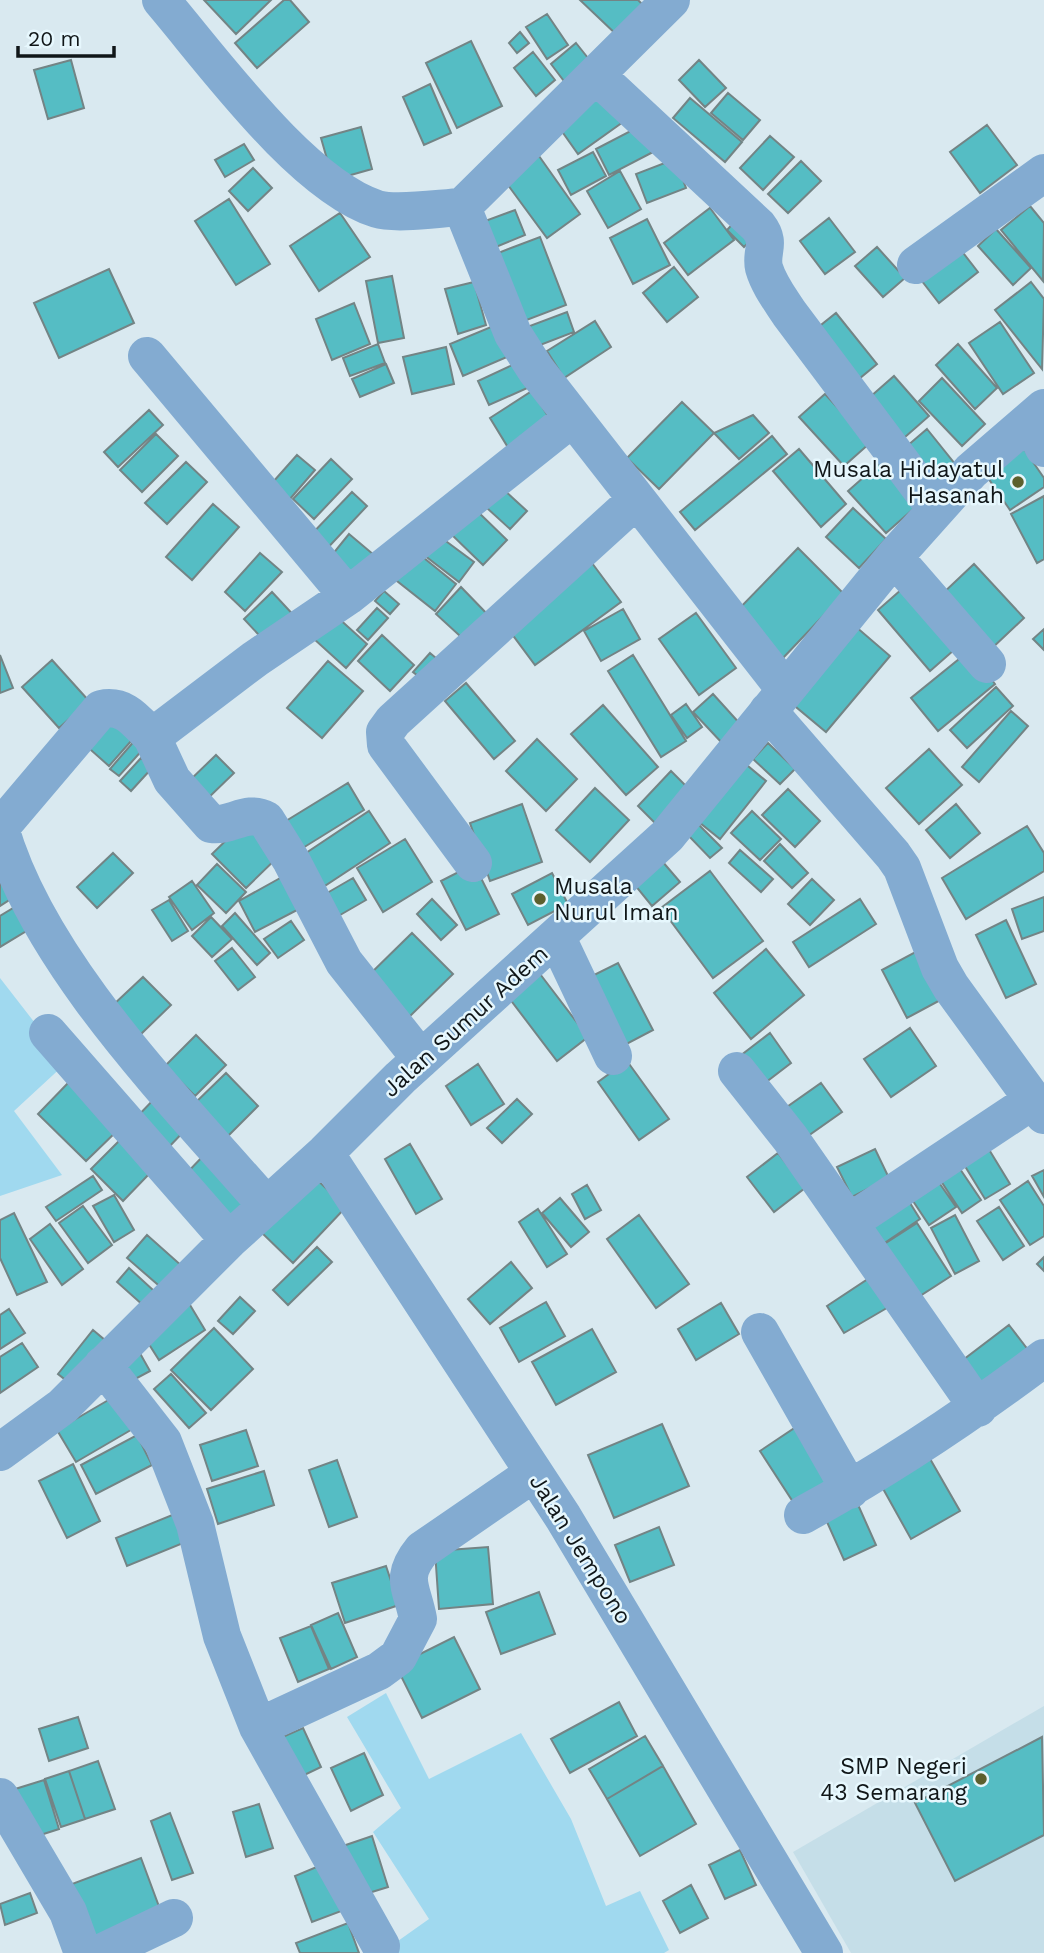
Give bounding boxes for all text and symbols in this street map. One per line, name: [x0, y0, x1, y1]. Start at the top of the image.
scale bar: [18, 14, 114, 58]
text: 20 m: [28, 26, 80, 51]
place label: Musala Hidayatul Hasanah: [813, 456, 1004, 509]
marker: Musala Hidayatul Hasanah: [1010, 474, 1026, 490]
place label: Musala Nurul Iman: [554, 873, 678, 926]
marker: Musala Nurul Iman: [532, 891, 548, 907]
street label: Jalan Sumur Adem: [377, 940, 554, 1103]
street label: Jalan Jempono: [524, 1469, 637, 1629]
place label: SMP Negeri 43 Semarang: [820, 1753, 968, 1806]
marker: SMP Negeri 43 Semarang: [973, 1771, 989, 1787]

